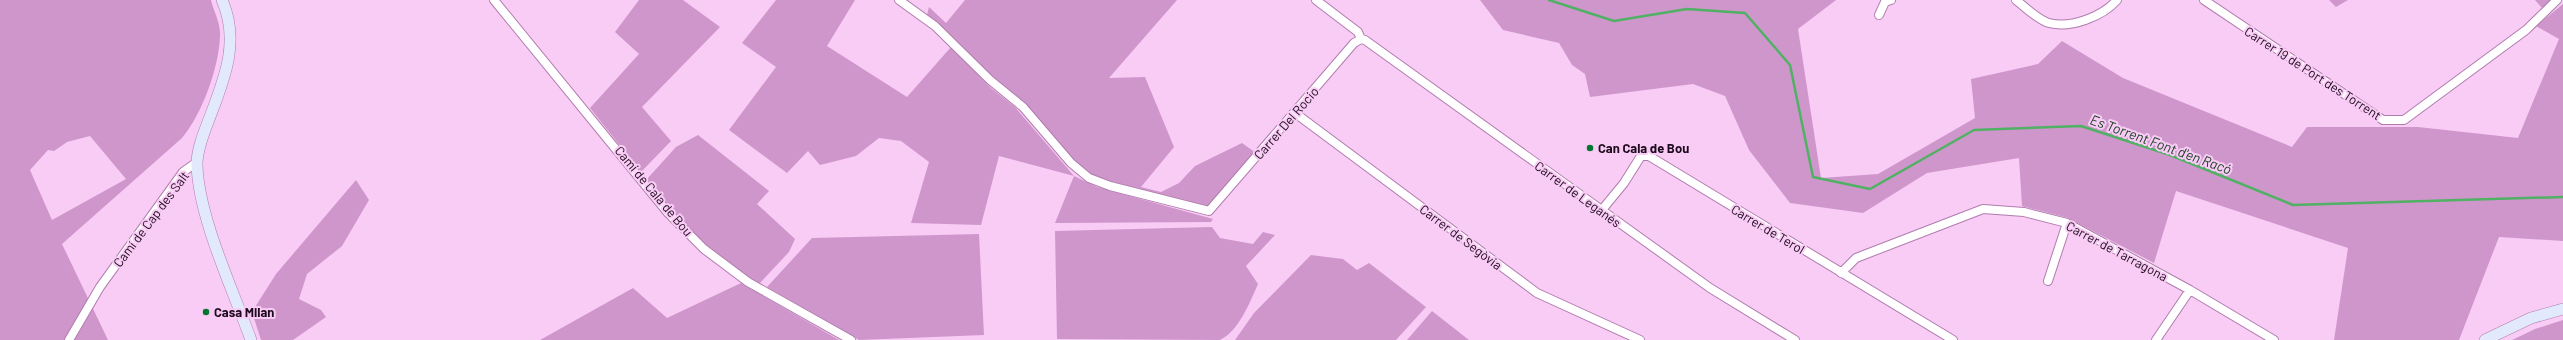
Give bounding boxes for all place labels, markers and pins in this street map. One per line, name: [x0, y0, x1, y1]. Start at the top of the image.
place label: Can Cala de Bou: [1598, 140, 1689, 156]
marker: Can Cala de Bou: [1585, 143, 1595, 153]
place label: Casa Milan: [214, 304, 274, 320]
marker: Casa Milan: [201, 307, 211, 317]

